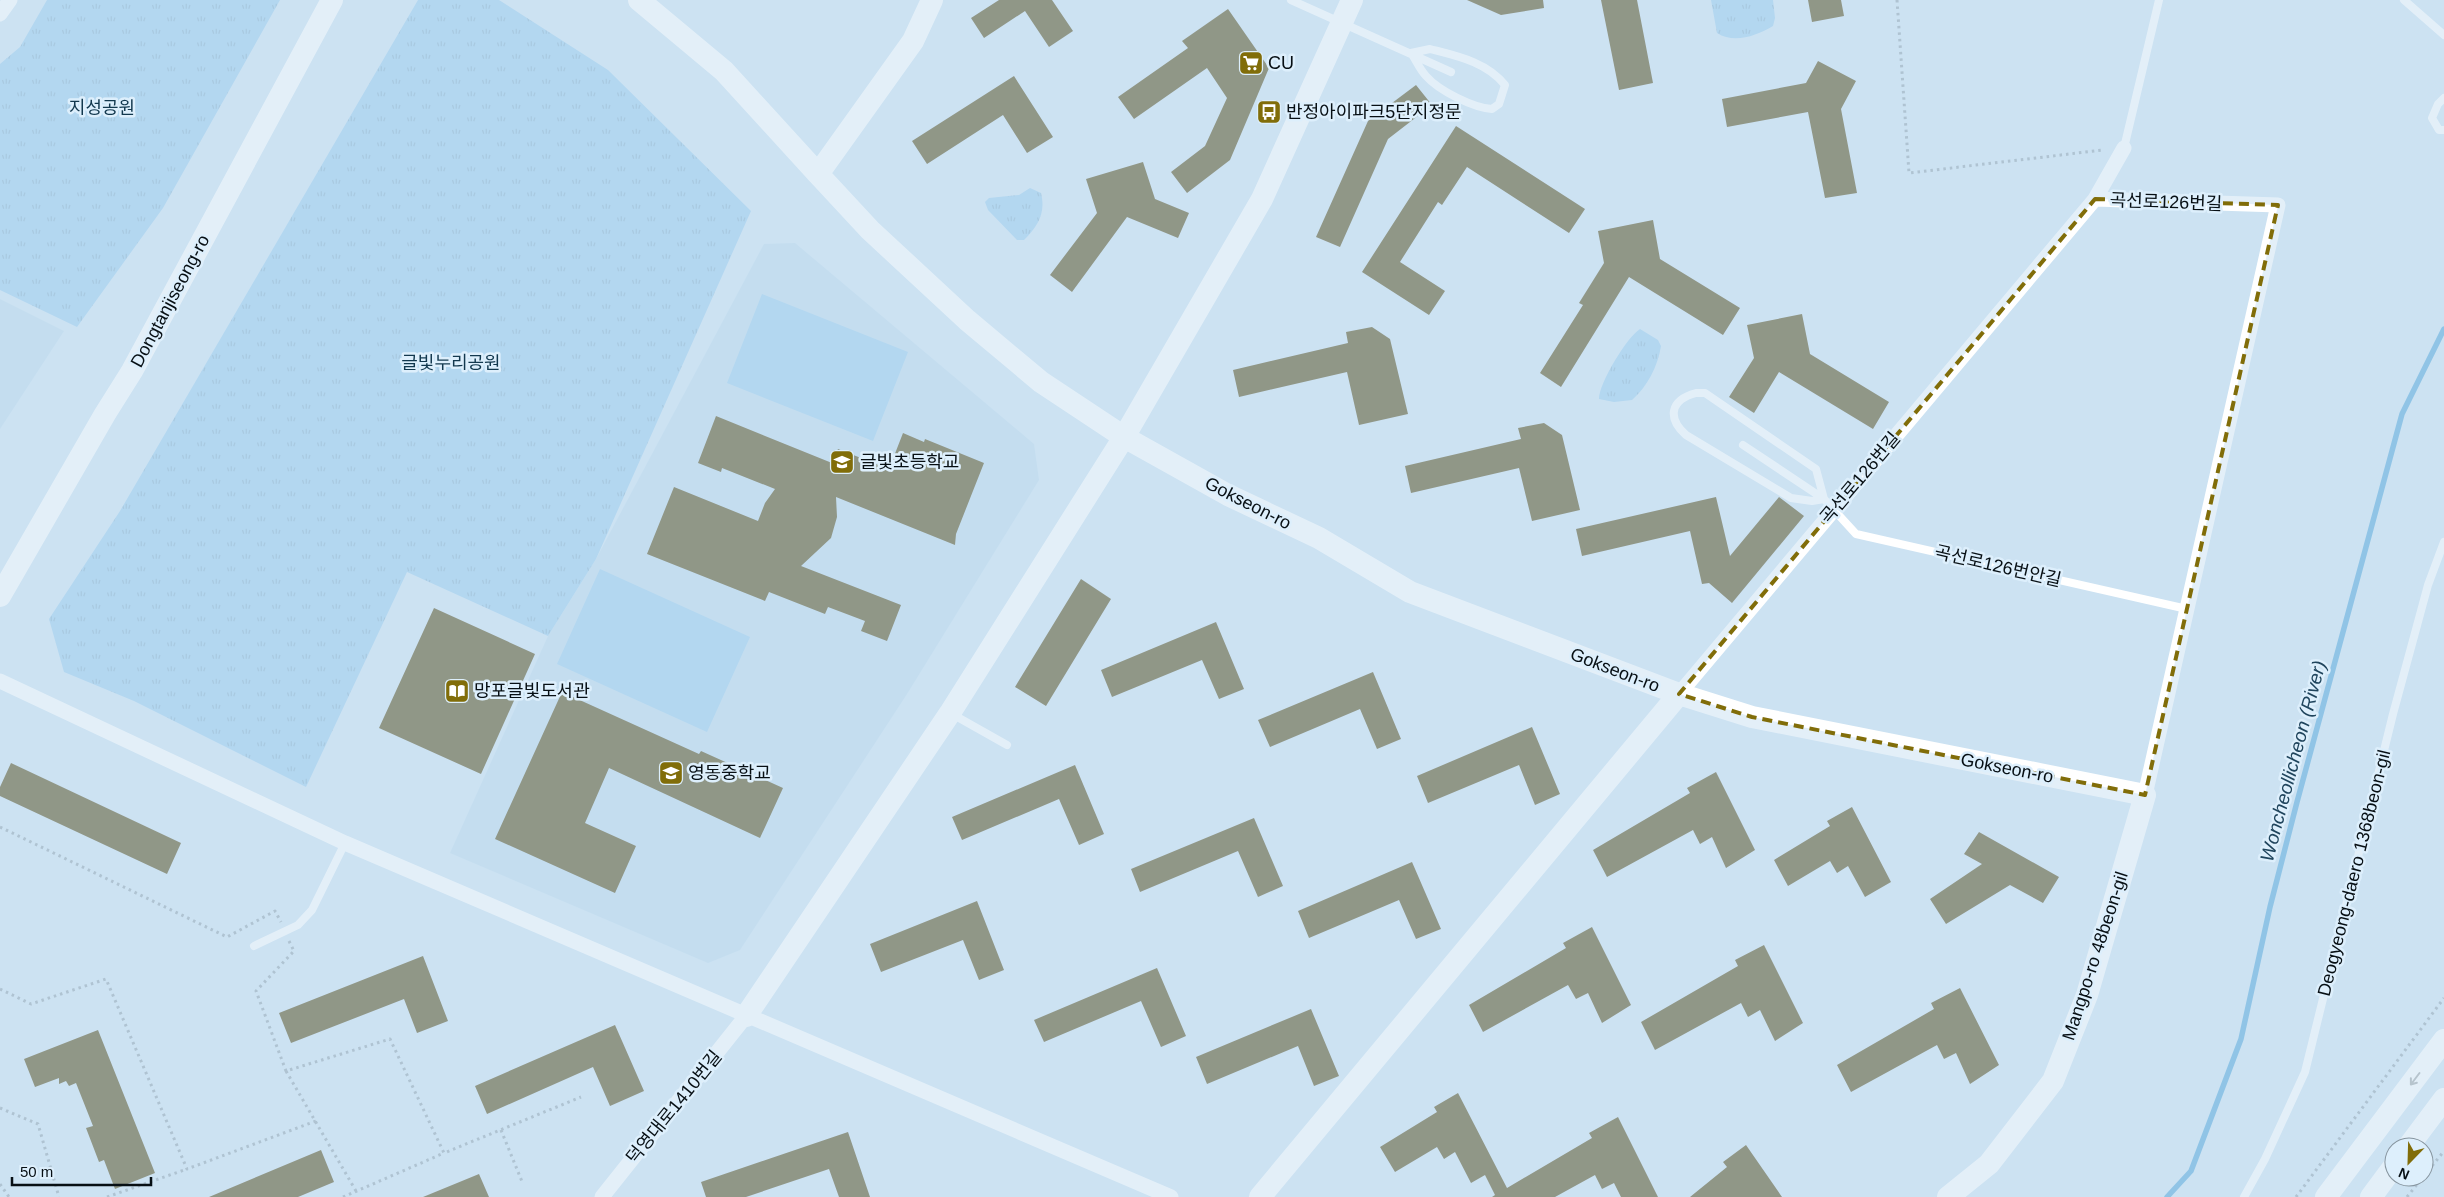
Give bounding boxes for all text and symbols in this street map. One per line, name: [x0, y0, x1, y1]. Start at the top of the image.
supermarket icon: CU: [1238, 50, 1264, 76]
place label: CU: [1268, 53, 1294, 73]
park label: 지성공원: [69, 98, 135, 118]
bus stop icon: 반정아이파크5단지정문: [1256, 99, 1282, 125]
place label: 반정아이파크5단지정문: [1286, 102, 1462, 122]
street label: 곡선로126번길: [2109, 190, 2223, 214]
street label: Dongtanjiseong-ro: [127, 231, 213, 371]
park label: 글빛누리공원: [401, 353, 501, 373]
street label: 곡선로126번길: [1816, 428, 1904, 528]
school or university icon: 글빛초등학교: [829, 449, 855, 475]
place label: 글빛초등학교: [860, 452, 959, 472]
street label: Gokseon-ro: [1202, 473, 1294, 533]
street label: 곡선로126번안길: [1933, 542, 2063, 590]
street label: Gokseon-ro: [1568, 644, 1662, 696]
water label: Woncheollicheon (River): [2256, 658, 2330, 864]
library icon: 망포글빛도서관: [444, 678, 470, 704]
place label: 망포글빛도서관: [474, 681, 590, 701]
street label: Deogyeong-daero 1368beon-gil: [2314, 748, 2394, 998]
street label: Gokseon-ro: [1959, 749, 2055, 787]
school or university icon: 영동중학교: [658, 760, 684, 786]
place label: 영동중학교: [688, 763, 771, 783]
street label: Mangpo-ro 48beon-gil: [2058, 869, 2132, 1043]
street label: 덕영대로1410번길: [622, 1047, 726, 1167]
one-way arrow: [2410, 1072, 2420, 1086]
north arrow: [2384, 1137, 2434, 1187]
scale bar: [12, 1154, 151, 1186]
text: 50 m: [20, 1163, 53, 1180]
text: N: [2396, 1165, 2412, 1183]

